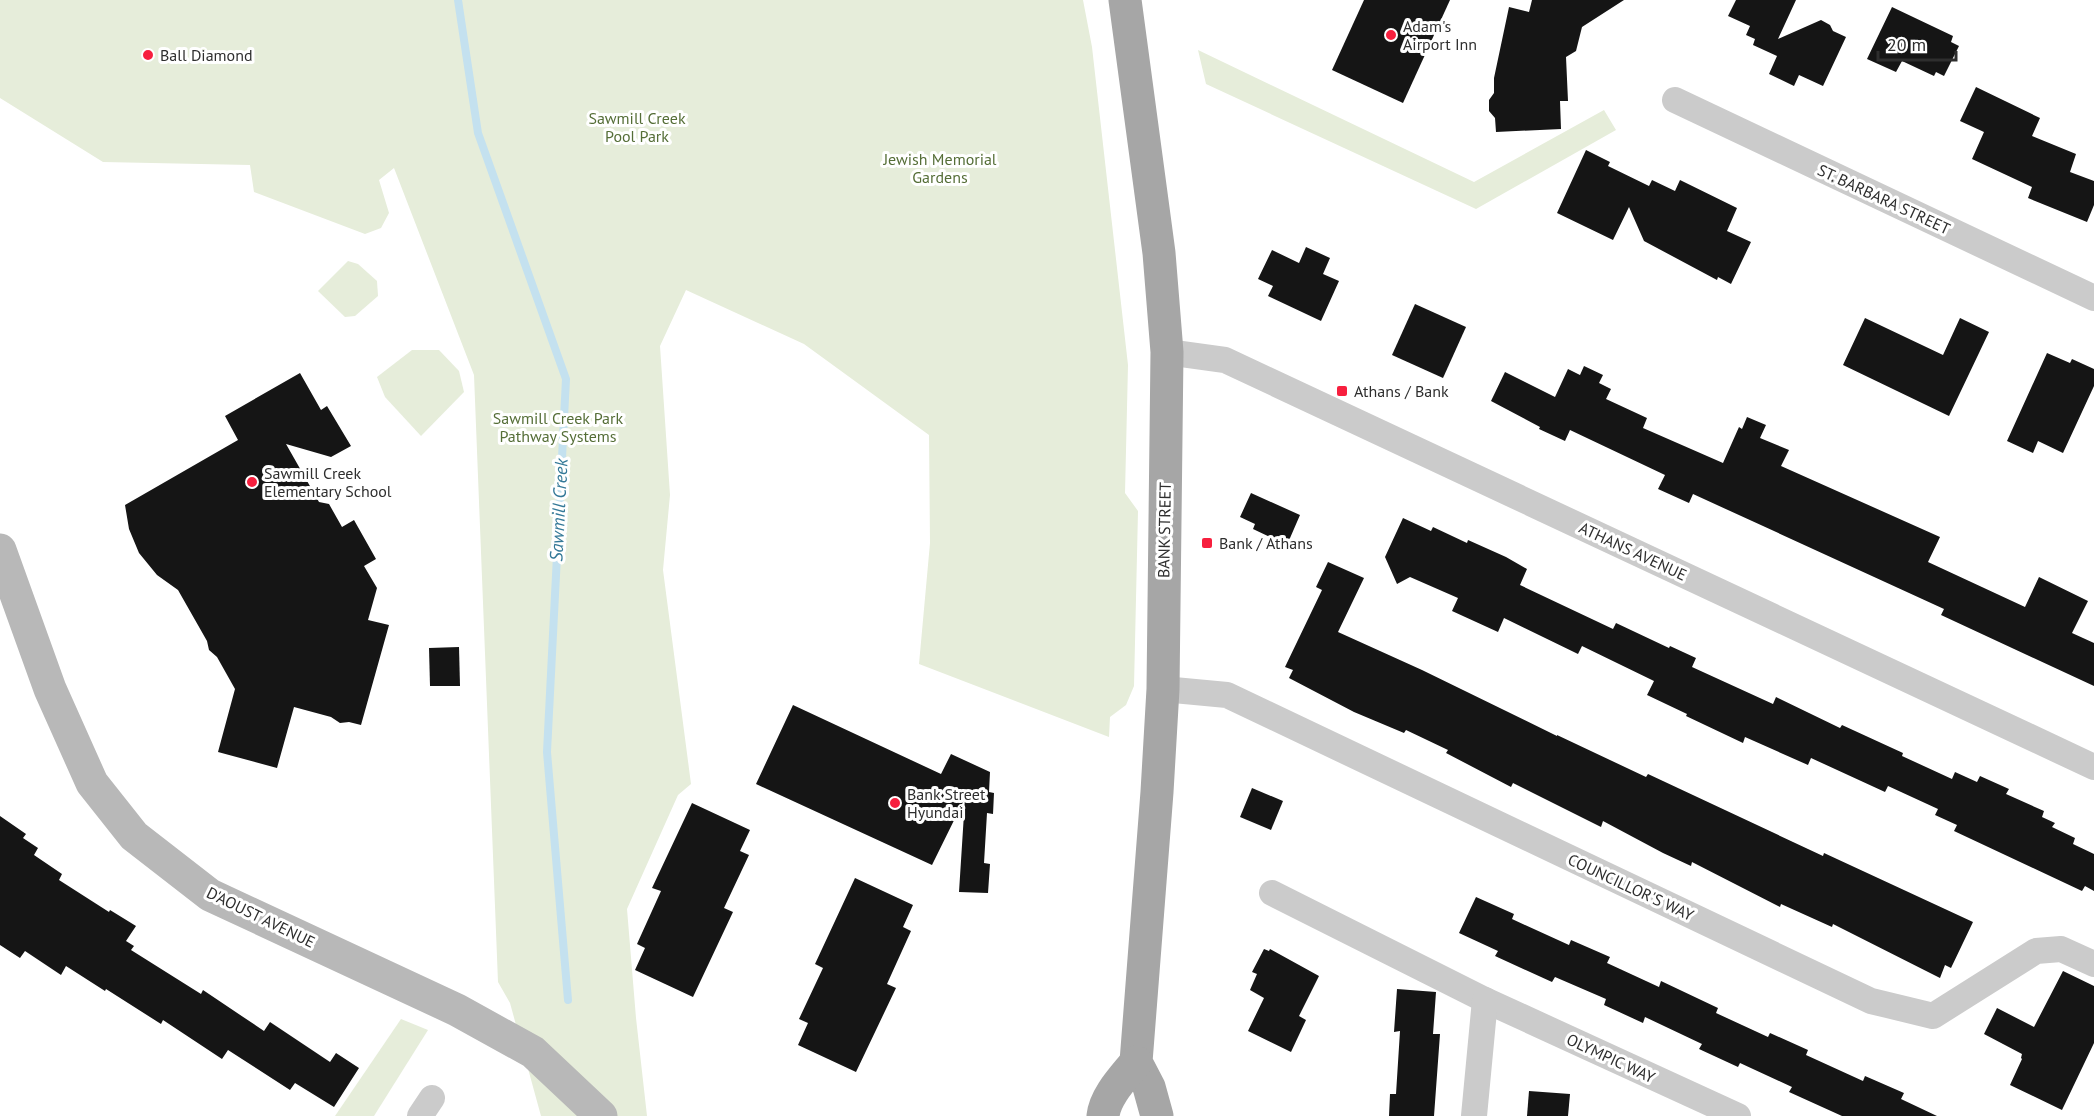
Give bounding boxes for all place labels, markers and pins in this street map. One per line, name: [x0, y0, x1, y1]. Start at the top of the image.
place label: Adam's Airport Inn: [1403, 16, 1477, 54]
marker: Adam's Airport Inn: [1384, 28, 1398, 42]
place label: Ball Diamond: [160, 45, 253, 65]
marker: Ball Diamond: [141, 48, 155, 62]
place label: Athans / Bank: [1354, 381, 1449, 401]
marker: Athans / Bank: [1335, 384, 1349, 398]
place label: Sawmill Creek Elementary School: [264, 463, 392, 501]
marker: Sawmill Creek Elementary School: [245, 475, 259, 489]
place label: Bank / Athans: [1219, 533, 1313, 553]
marker: Bank / Athans: [1200, 536, 1214, 550]
place label: Bank Street Hyundai: [907, 784, 986, 822]
marker: Bank Street Hyundai: [888, 796, 902, 810]

